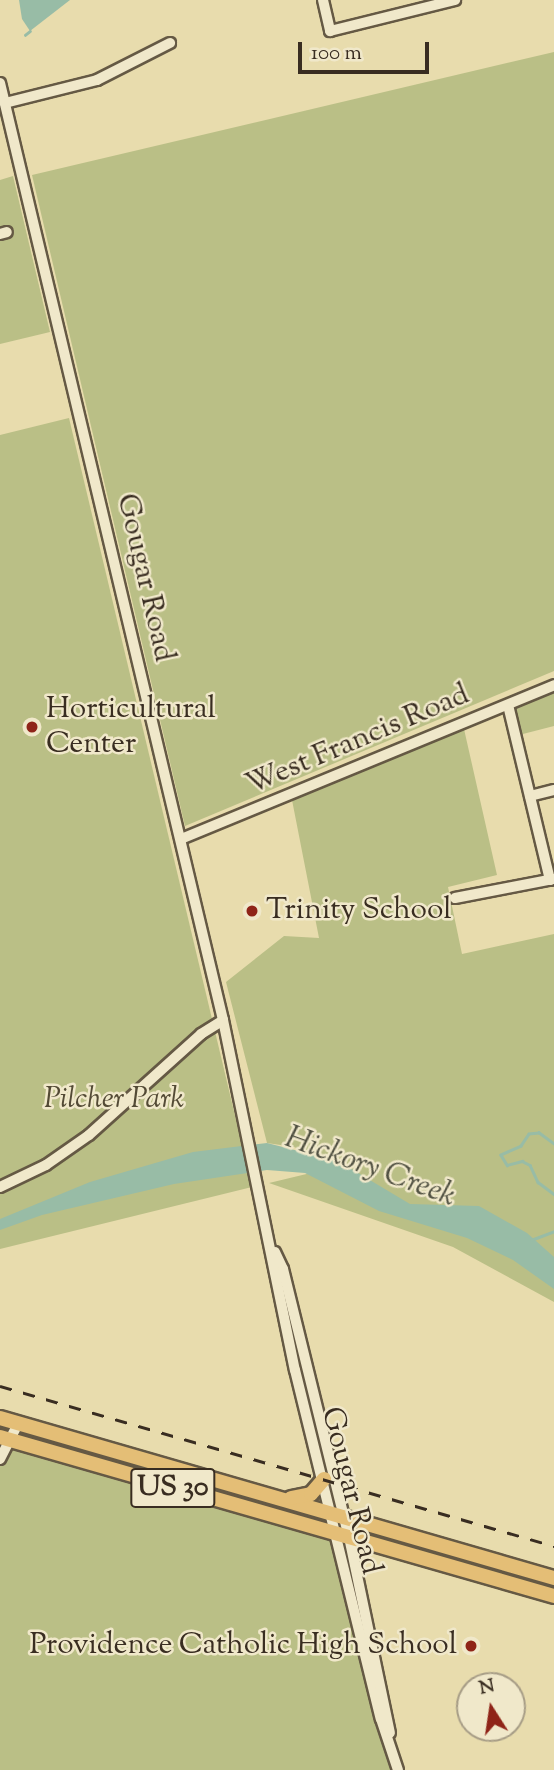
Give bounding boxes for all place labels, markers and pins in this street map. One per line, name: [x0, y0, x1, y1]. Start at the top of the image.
place label: Horticultural Center: [46, 692, 216, 762]
marker: Horticultural Center: [24, 719, 40, 735]
place label: Trinity School: [266, 893, 452, 929]
marker: Trinity School: [244, 903, 260, 919]
place label: Providence Catholic High School: [29, 1628, 457, 1664]
marker: Providence Catholic High School: [463, 1638, 479, 1654]

